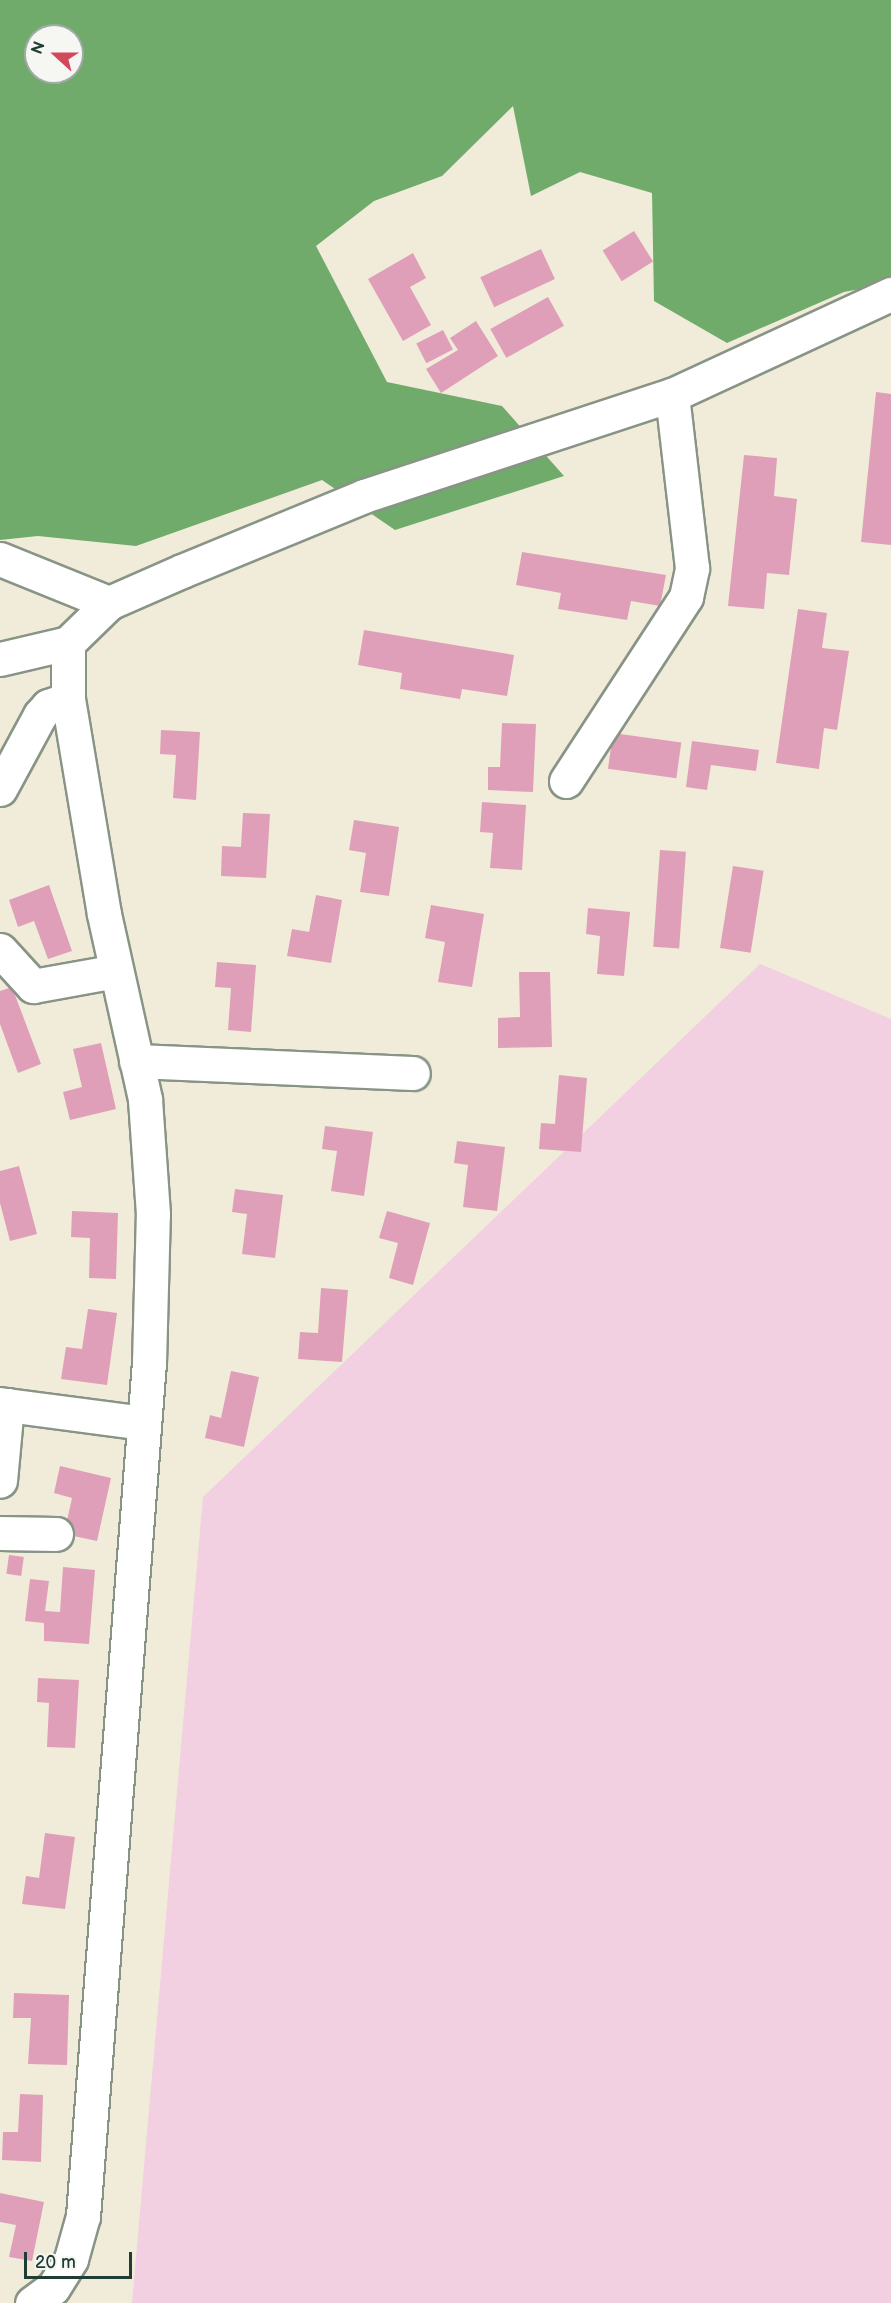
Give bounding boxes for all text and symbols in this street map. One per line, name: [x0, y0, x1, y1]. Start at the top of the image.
north arrow: [24, 24, 84, 84]
text: N: [28, 39, 50, 57]
scale bar: [27, 2240, 135, 2278]
text: 20 m: [35, 2252, 76, 2273]

